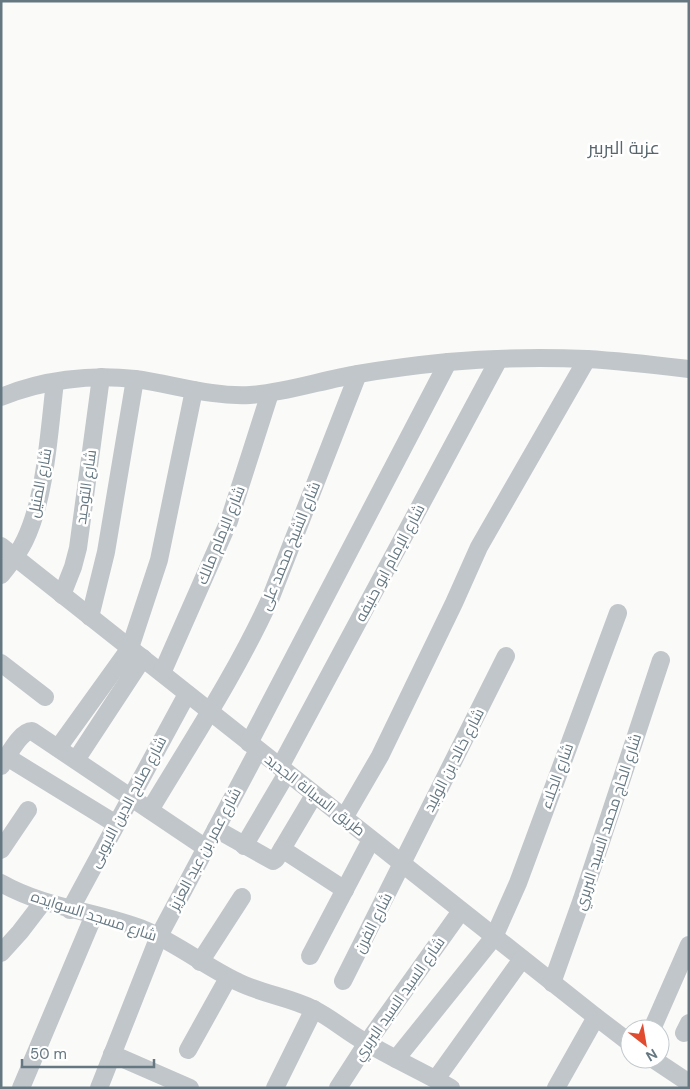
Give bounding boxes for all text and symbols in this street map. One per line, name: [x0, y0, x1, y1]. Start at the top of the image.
district label: عزبة البربير: [587, 136, 660, 160]
street label: شارع المنيل: [23, 446, 58, 520]
street label: شارع التوحيد: [71, 448, 102, 526]
street label: شارع الشيخ محمد على: [255, 479, 326, 614]
street label: شارع الإمام مالك: [192, 483, 251, 588]
street label: شارع الإمام ابو حنيفه: [351, 501, 430, 626]
street label: شارع خالد بن الوليد: [419, 705, 490, 816]
street label: شارع الحاج محمد السيد البربري: [570, 731, 648, 914]
street label: شارع صلاح الدين الايوبى: [85, 733, 172, 872]
street label: شارع الجلاء: [536, 740, 579, 812]
street label: طريق السيالة الجديد: [261, 749, 369, 841]
street label: شارع عمر بن عبد العزيز: [164, 784, 247, 915]
street label: شارع مسجد السوايده: [28, 886, 159, 947]
street label: شارع الفرن: [349, 889, 398, 957]
street label: شارع السيد السيد البربري: [349, 933, 451, 1066]
north arrow: [620, 1019, 670, 1069]
scale bar: [22, 1036, 155, 1068]
text: 50 m: [30, 1044, 67, 1064]
text: N: [643, 1045, 661, 1065]

